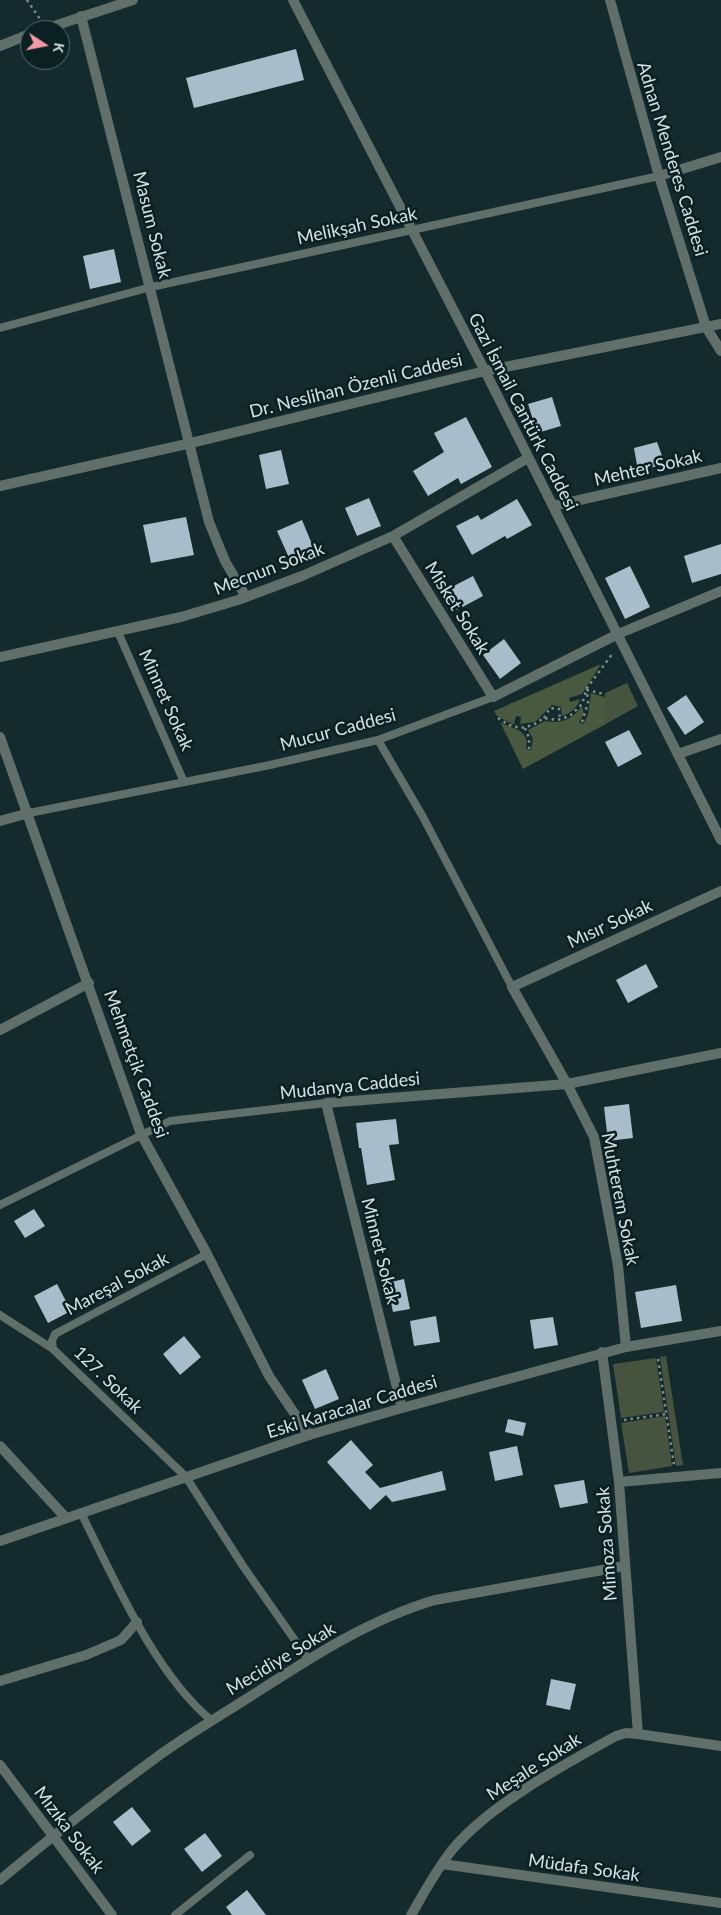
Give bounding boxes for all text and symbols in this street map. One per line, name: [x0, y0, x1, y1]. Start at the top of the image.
north arrow: [20, 20, 70, 70]
text: K: [50, 41, 68, 54]
street label: Adnan Menderes Caddesi: [632, 59, 712, 259]
street label: Masum Sokak: [128, 169, 176, 281]
street label: Melikşah Sokak: [295, 203, 419, 249]
street label: Gazi İsmail Cantürk Caddesi: [464, 310, 582, 514]
street label: Dr. Neslihan Özenli Caddesi: [247, 349, 465, 423]
street label: Mehter Sokak: [592, 445, 704, 491]
street label: Mecnun Sokak: [211, 538, 327, 600]
street label: Misket Sokak: [420, 558, 494, 658]
street label: Minnet Sokak: [134, 646, 198, 754]
street label: Mucur Caddesi: [278, 704, 398, 756]
street label: Mısır Sokak: [564, 895, 656, 953]
street label: Mehmetçik Caddesi: [99, 987, 173, 1141]
street label: Mudanya Caddesi: [279, 1068, 421, 1104]
street label: Muhterem Sokak: [597, 1131, 643, 1267]
street label: Minnet Sokak: [356, 1196, 404, 1306]
street label: Mareşal Sokak: [62, 1248, 172, 1320]
street label: 127. Sokak: [69, 1342, 147, 1418]
street label: Eski Karacalar Caddesi: [264, 1371, 440, 1443]
street label: Mimoza Sokak: [592, 1486, 622, 1602]
street label: Mecidiye Sokak: [222, 1618, 340, 1700]
street label: Meşale Sokak: [483, 1728, 585, 1806]
street label: Mızıka Sokak: [29, 1782, 109, 1878]
street label: Müdafa Sokak: [527, 1849, 641, 1887]

